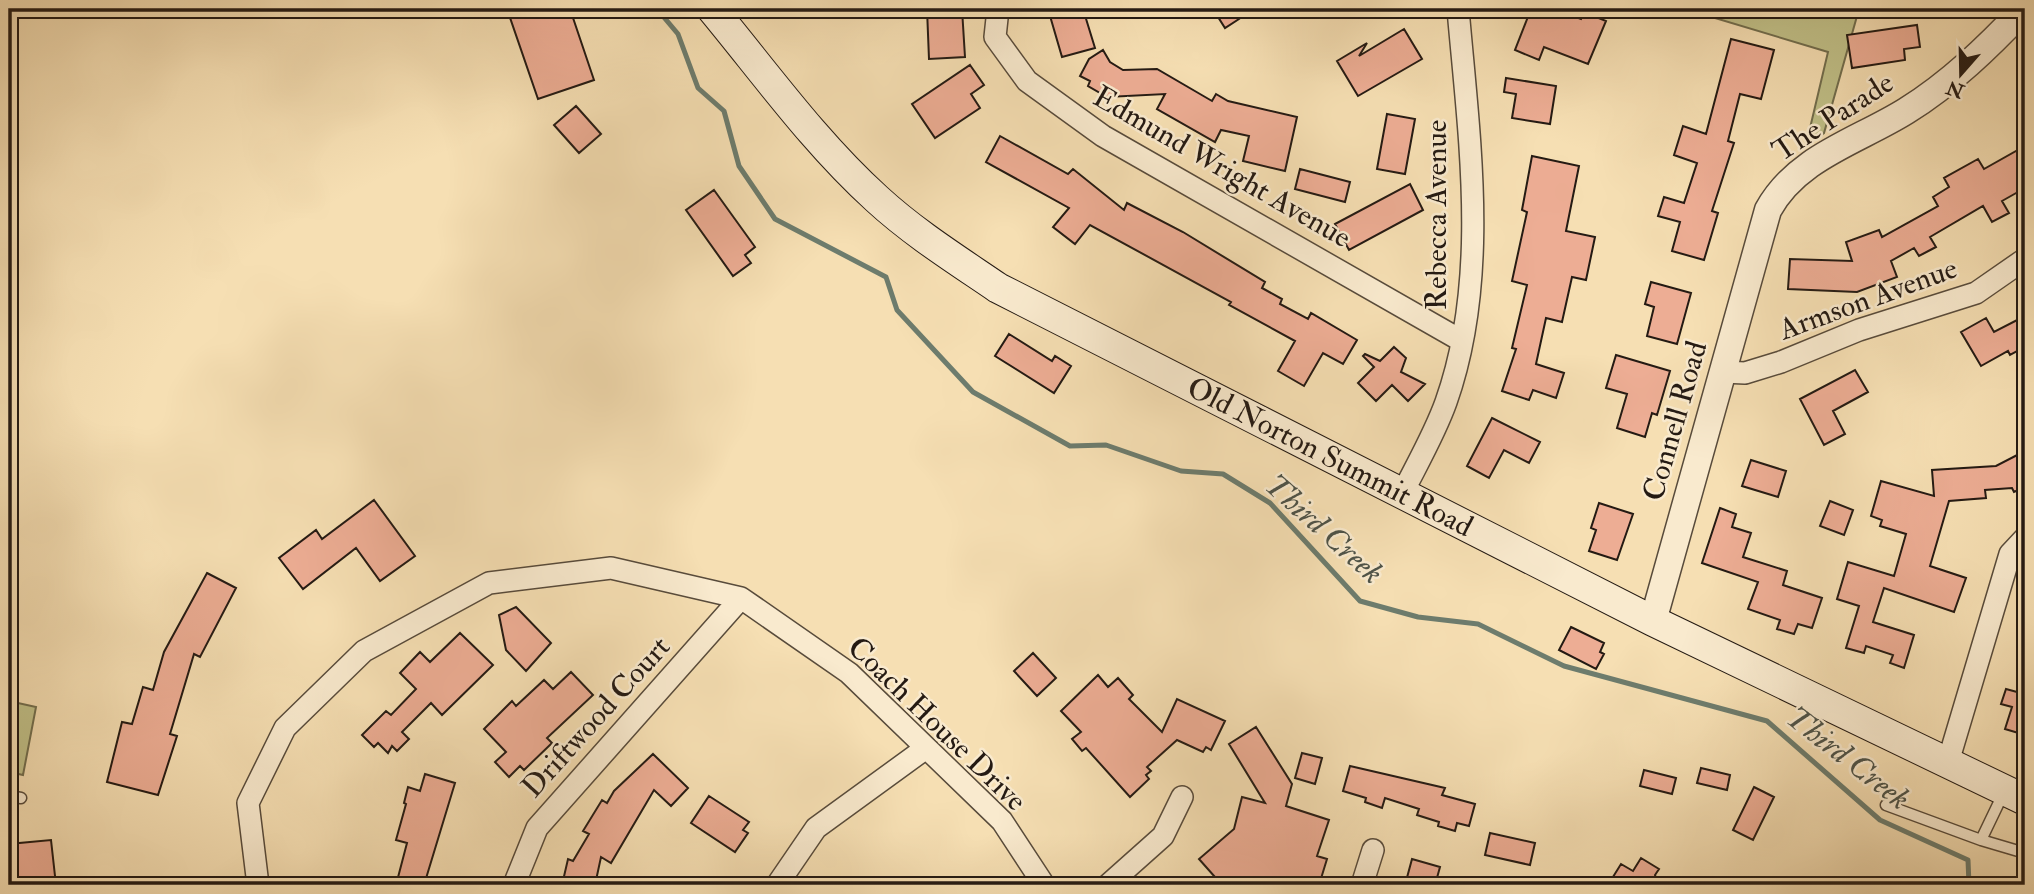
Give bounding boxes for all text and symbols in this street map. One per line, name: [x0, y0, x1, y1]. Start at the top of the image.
north arrow: [1926, 38, 1996, 108]
street label: The Parade: [1766, 64, 1900, 170]
text: N: [1943, 75, 1969, 104]
street label: Edmund Wright Avenue: [1086, 78, 1358, 256]
street label: Rebecca Avenue: [1418, 120, 1455, 310]
street label: Armson Avenue: [1773, 250, 1962, 349]
street label: Connell Road: [1635, 337, 1715, 505]
street label: Old Norton Summit Road: [1181, 369, 1479, 545]
water label: Third Creek: [1256, 465, 1392, 593]
street label: Driftwood Court: [514, 629, 678, 805]
street label: Coach House Drive: [840, 629, 1034, 819]
water label: Third Creek: [1778, 697, 1918, 819]

